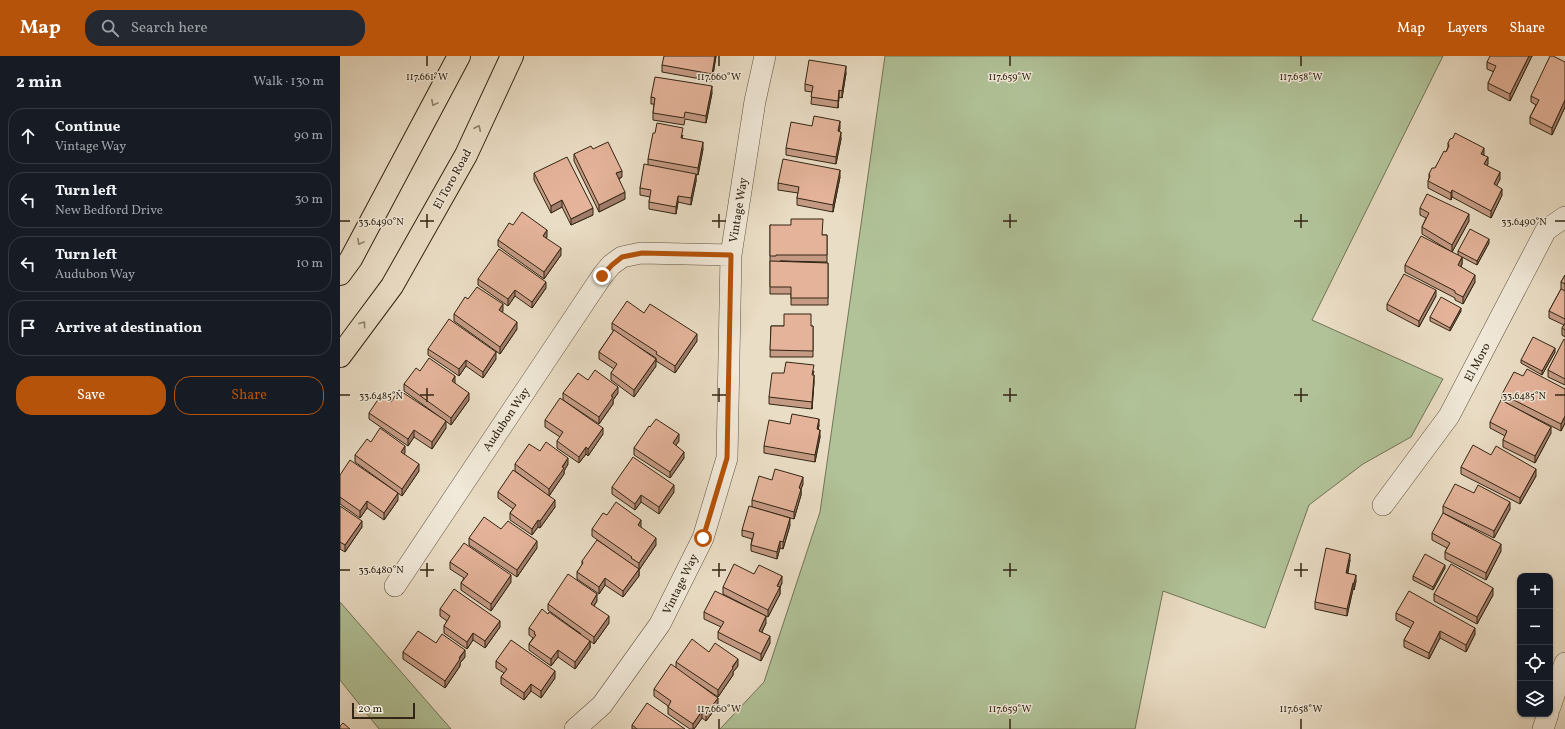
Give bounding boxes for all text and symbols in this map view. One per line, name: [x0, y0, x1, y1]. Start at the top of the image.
search box: [85, 10, 365, 46]
text: Map: [20, 15, 61, 41]
icon: search: [99, 17, 121, 39]
text: Search here: [131, 18, 208, 39]
text: Map: [1397, 19, 1425, 38]
text: Layers: [1447, 19, 1487, 38]
text: Share: [1509, 19, 1545, 38]
text: 117.661°W: [406, 70, 448, 84]
text: 117.660°W: [697, 70, 741, 84]
text: 117.659°W: [989, 70, 1031, 84]
text: 117.658°W: [1279, 70, 1323, 84]
text: 2 min: [16, 71, 62, 94]
text: Walk · 130 m: [253, 73, 324, 91]
one-way arrow: [431, 99, 439, 106]
text: Continue: [55, 117, 120, 138]
icon: ahead: [17, 125, 39, 147]
one-way arrow: [473, 125, 481, 133]
text: 90 m: [294, 127, 323, 145]
text: Vintage Way: [55, 138, 126, 156]
street label: El Toro Road: [430, 146, 476, 212]
street label: Vintage Way: [726, 176, 752, 244]
text: Turn left: [55, 181, 117, 202]
icon: left: [17, 189, 39, 211]
text: 30 m: [295, 191, 323, 209]
text: New Bedford Drive: [55, 202, 163, 220]
text: 33.6490°N: [358, 215, 404, 229]
text: 33.6490°N: [1501, 215, 1547, 229]
one-way arrow: [357, 238, 365, 246]
text: Turn left: [55, 245, 117, 266]
icon: left: [17, 253, 39, 275]
text: 10 m: [296, 255, 323, 273]
text: Audubon Way: [55, 266, 135, 284]
route end: [593, 267, 611, 285]
icon: arrive: [17, 317, 39, 339]
text: Arrive at destination: [55, 318, 202, 339]
one-way arrow: [358, 322, 365, 329]
street label: El Moro: [1461, 340, 1495, 385]
button: Save: [16, 376, 166, 415]
button: Share: [174, 376, 324, 415]
street label: Audubon Way: [480, 384, 534, 455]
text: 33.6485°N: [359, 389, 404, 403]
text: 33.6485°N: [1502, 389, 1547, 403]
route start: [694, 529, 712, 547]
street label: Vintage Way: [659, 551, 703, 618]
text: 33.6480°N: [358, 563, 404, 577]
map controls: [1517, 573, 1553, 717]
button: +: [1517, 573, 1553, 609]
button: −: [1517, 609, 1553, 645]
button: locate: [1517, 645, 1553, 681]
button: layers: [1517, 681, 1553, 717]
scale bar: [352, 701, 415, 720]
text: 20 m: [358, 702, 382, 717]
text: 117.660°W: [697, 702, 741, 716]
text: 117.659°W: [989, 702, 1031, 716]
text: 117.658°W: [1279, 702, 1323, 716]

